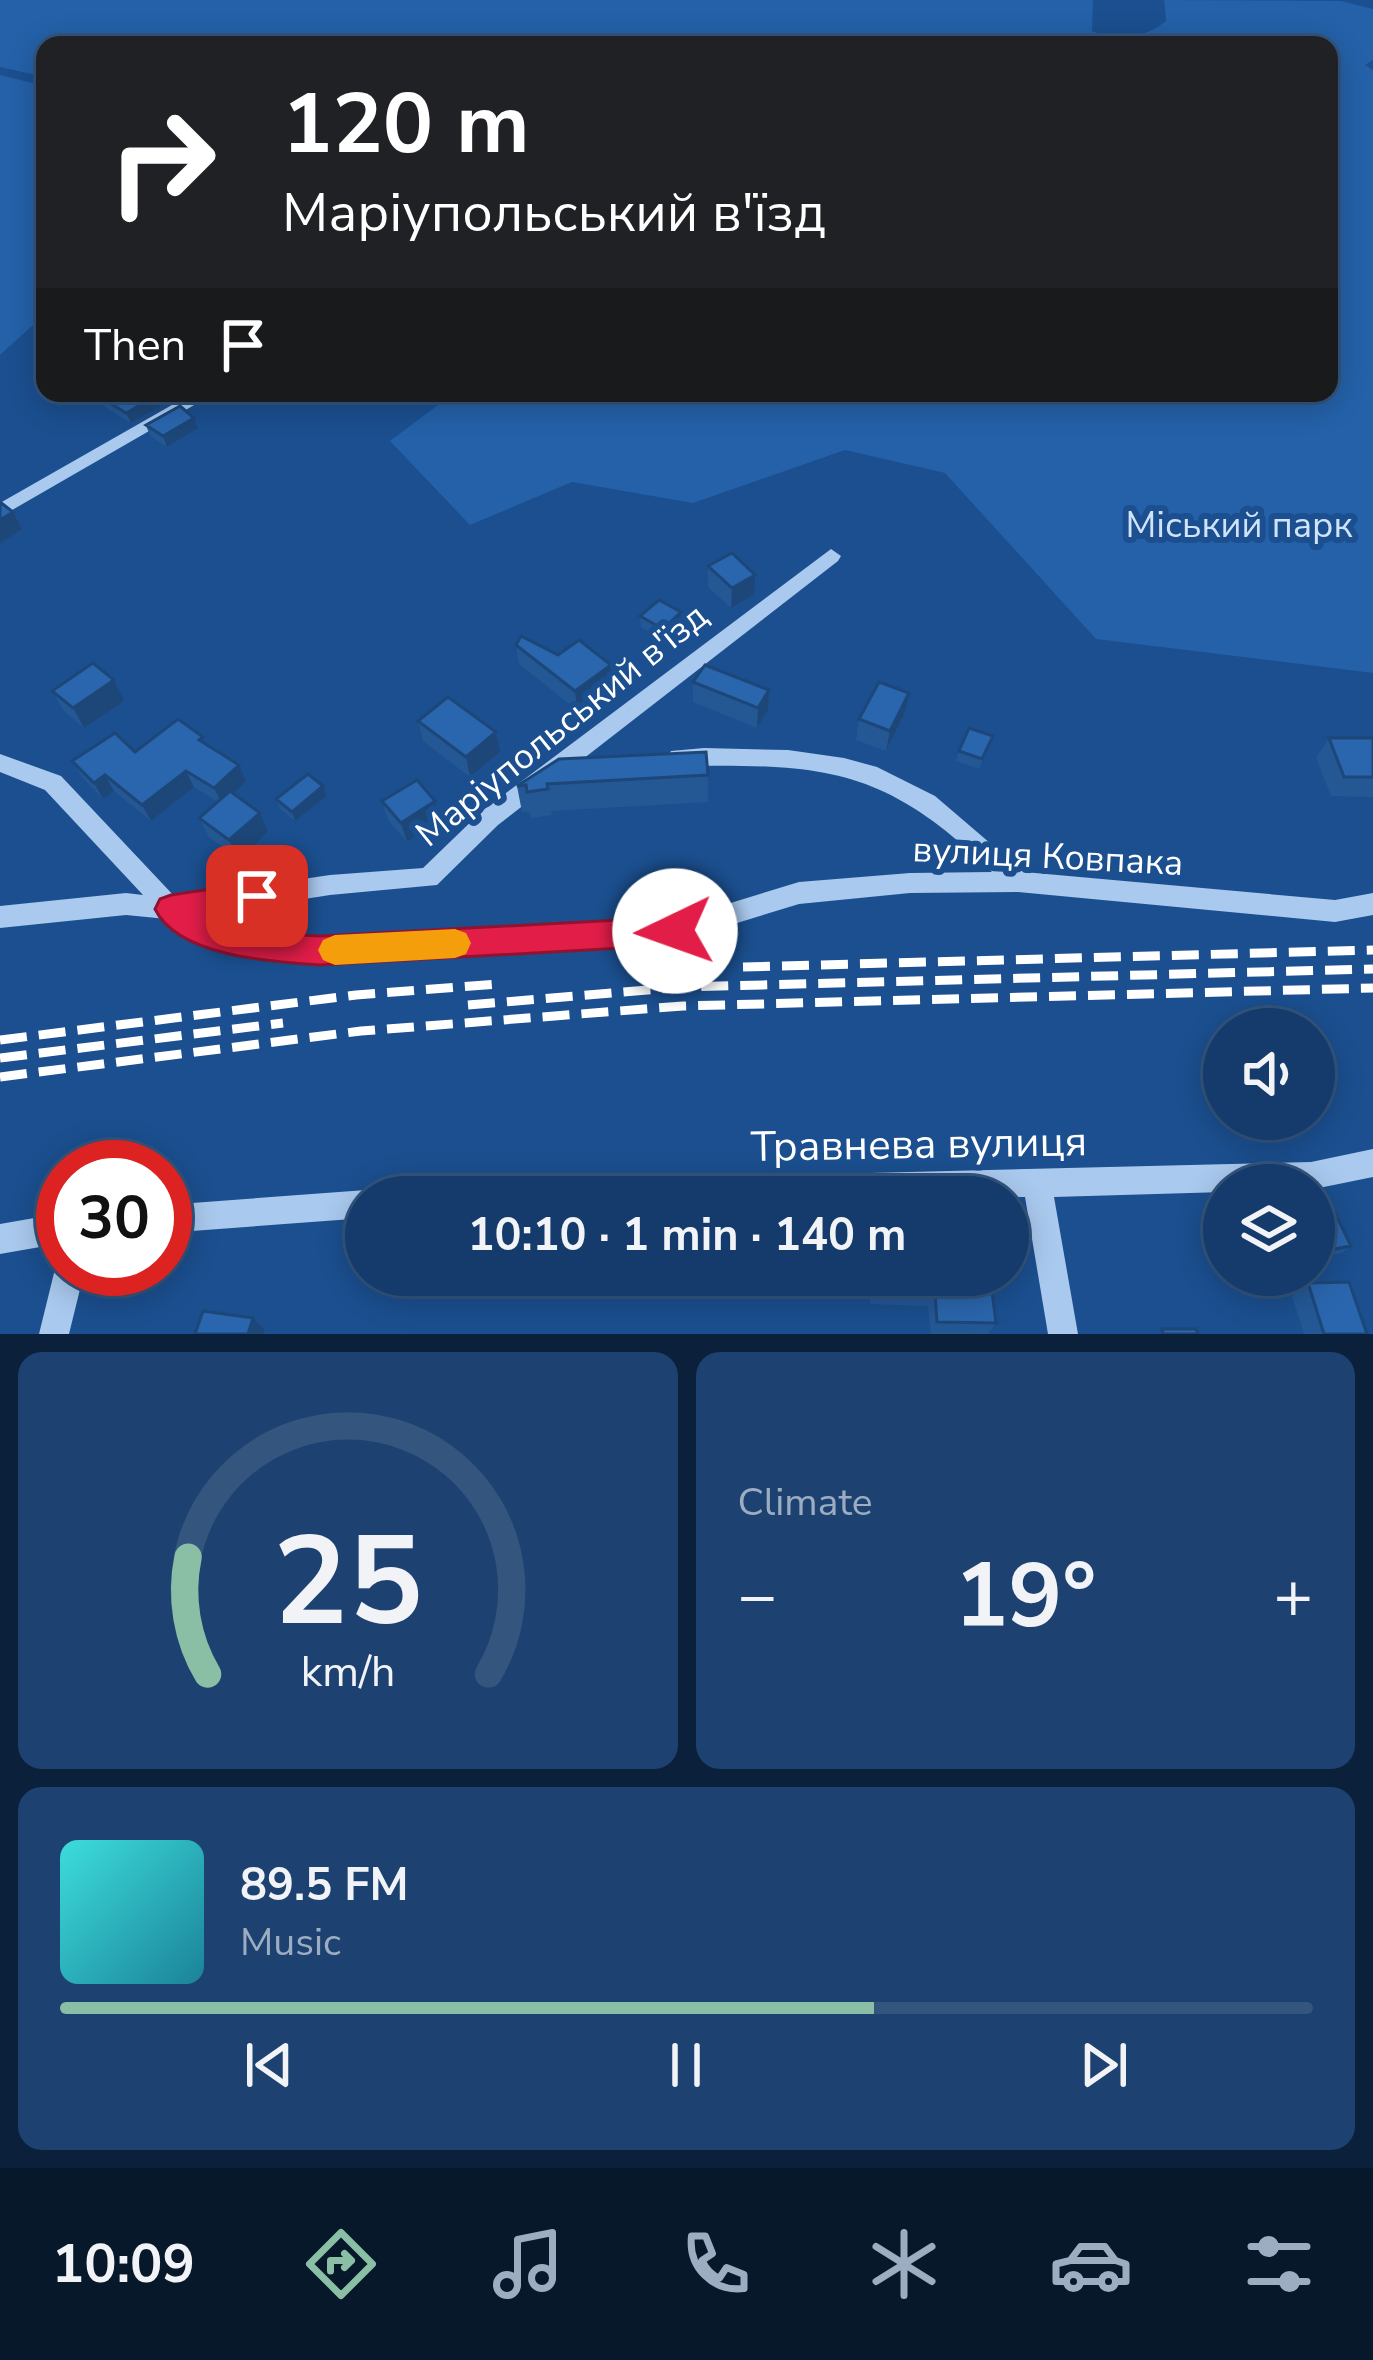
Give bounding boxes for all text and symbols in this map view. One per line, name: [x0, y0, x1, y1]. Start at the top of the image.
text: 120 m: [282, 67, 530, 182]
icon: right: [84, 84, 240, 240]
text: Маріупольський в'їзд: [282, 176, 826, 250]
icon: arrive: [210, 312, 276, 378]
text: Then: [84, 315, 186, 376]
park label: Міський парк: [1126, 501, 1352, 550]
street label: Маріупольський в'їзд: [406, 592, 718, 858]
street label: вулиця Ковпака: [911, 825, 1185, 888]
pin: [206, 845, 308, 947]
icon: arrive: [224, 863, 290, 929]
position arrow: [612, 868, 738, 994]
map controls: [1203, 1008, 1335, 1296]
button: sound: [1203, 1008, 1335, 1140]
street label: Травнева вулиця: [750, 1113, 1088, 1176]
speed limit sign: 30: [36, 1140, 192, 1296]
button: layers: [1203, 1164, 1335, 1296]
text: 10:10 · 1 min · 140 m: [467, 1205, 907, 1266]
text: Climate: [738, 1476, 873, 1529]
text: 25: [273, 1497, 423, 1667]
text: 19°: [954, 1535, 1096, 1658]
text: −: [738, 1551, 777, 1641]
text: +: [1273, 1551, 1313, 1641]
text: km/h: [300, 1642, 395, 1700]
text: 89.5 FM: [240, 1855, 409, 1916]
text: Music: [240, 1916, 341, 1969]
icon: previous: [236, 2032, 302, 2098]
icon: pause: [653, 2032, 719, 2098]
icon: next: [1071, 2032, 1137, 2098]
icon: directions: [299, 2222, 383, 2306]
icon: music: [486, 2222, 570, 2306]
icon: phone: [674, 2222, 758, 2306]
icon: climate: [862, 2222, 946, 2306]
icon: car: [1049, 2222, 1133, 2306]
icon: filters: [1237, 2222, 1321, 2306]
text: 10:09: [52, 2227, 195, 2301]

